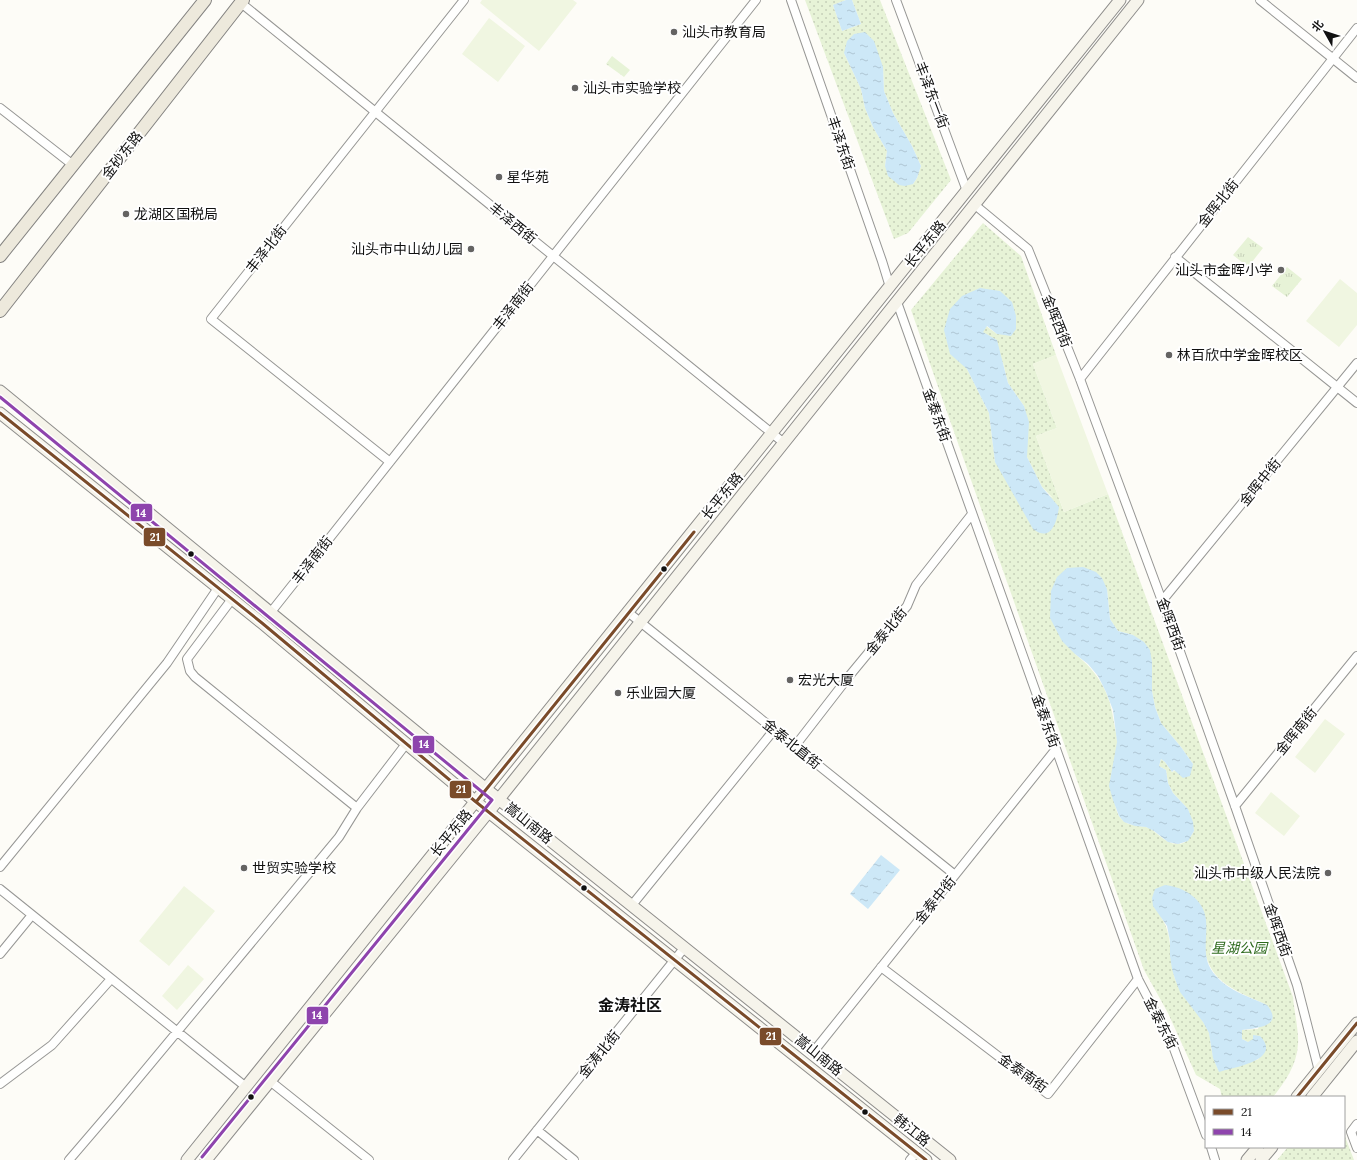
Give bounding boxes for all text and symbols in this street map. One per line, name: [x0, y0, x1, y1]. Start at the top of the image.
north arrow: [1305, 12, 1345, 52]
text: 北: [1308, 17, 1326, 34]
place label: 汕头市教育局: [682, 23, 766, 41]
marker: 汕头市教育局: [669, 27, 679, 37]
street label: 丰泽东一街: [911, 59, 953, 131]
place label: 汕头市实验学校: [583, 79, 681, 97]
marker: 汕头市实验学校: [570, 83, 580, 93]
street label: 丰泽东街: [823, 114, 859, 172]
street label: 金砂东路: [98, 127, 146, 183]
place label: 星华苑: [507, 168, 549, 186]
marker: 星华苑: [494, 172, 504, 182]
street label: 金晖北街: [1194, 175, 1242, 231]
street label: 丰泽西街: [486, 198, 540, 248]
place label: 龙湖区国税局: [134, 205, 218, 223]
marker: 龙湖区国税局: [121, 209, 131, 219]
street label: 长平东路: [900, 217, 950, 271]
street label: 丰泽北街: [242, 221, 290, 277]
place label: 汕头市中山幼儿园: [351, 240, 463, 258]
marker: 汕头市中山幼儿园: [466, 244, 476, 254]
place label: 汕头市金晖小学: [1175, 261, 1273, 279]
marker: 汕头市金晖小学: [1276, 265, 1286, 275]
street label: 丰泽南街: [489, 278, 537, 334]
street label: 金晖西街: [1038, 292, 1076, 350]
place label: 林百欣中学金晖校区: [1177, 346, 1303, 364]
marker: 林百欣中学金晖校区: [1164, 350, 1174, 360]
street label: 金泰东街: [919, 386, 955, 444]
street label: 金晖中街: [1235, 455, 1285, 509]
street label: 长平东路: [697, 469, 747, 523]
line badge: 14: [130, 503, 153, 522]
text: 14: [136, 506, 146, 520]
line badge: 21: [143, 527, 166, 547]
text: 21: [150, 530, 161, 544]
street label: 丰泽南街: [288, 532, 336, 588]
unlabelled marker: [186, 549, 196, 559]
unlabelled marker: [659, 564, 669, 574]
street label: 金晖西街: [1153, 595, 1189, 653]
street label: 金泰北街: [861, 604, 911, 658]
place label: 宏光大厦: [798, 671, 854, 689]
marker: 宏光大厦: [785, 675, 795, 685]
place label: 乐业园大厦: [626, 684, 696, 702]
marker: 乐业园大厦: [613, 688, 623, 698]
street label: 金泰东街: [1028, 692, 1064, 750]
street label: 金晖南街: [1271, 704, 1321, 758]
street label: 金泰北直街: [759, 715, 825, 773]
line badge: 14: [412, 735, 435, 754]
text: 14: [419, 737, 429, 751]
line badge: 21: [449, 780, 472, 799]
text: 21: [456, 782, 467, 796]
street label: 嵩山南路: [502, 798, 556, 848]
street label: 长平东路: [426, 806, 476, 860]
place label: 世贸实验学校: [252, 859, 336, 877]
marker: 世贸实验学校: [239, 863, 249, 873]
place label: 汕头市中级人民法院: [1194, 864, 1320, 882]
marker: 汕头市中级人民法院: [1323, 868, 1333, 878]
street label: 金泰中街: [910, 873, 960, 927]
unlabelled marker: [579, 883, 589, 893]
street label: 金晖西街: [1260, 901, 1296, 959]
park label: 星湖公园: [1211, 939, 1269, 957]
street label: 金泰东街: [1140, 994, 1182, 1052]
district label: 金涛社区: [598, 995, 662, 1015]
line badge: 14: [306, 1006, 329, 1025]
text: 14: [312, 1008, 322, 1022]
street label: 金涛北街: [574, 1027, 624, 1081]
line badge: 21: [759, 1027, 782, 1046]
text: 21: [766, 1029, 777, 1043]
street label: 嵩山南路: [792, 1030, 846, 1080]
street label: 金泰南街: [995, 1050, 1051, 1096]
unlabelled marker: [246, 1092, 256, 1102]
legend: [1205, 1096, 1345, 1148]
text: 21: [1241, 1104, 1252, 1119]
unlabelled marker: [860, 1107, 870, 1117]
street label: 韩江路: [890, 1110, 934, 1150]
text: 14: [1241, 1124, 1252, 1139]

